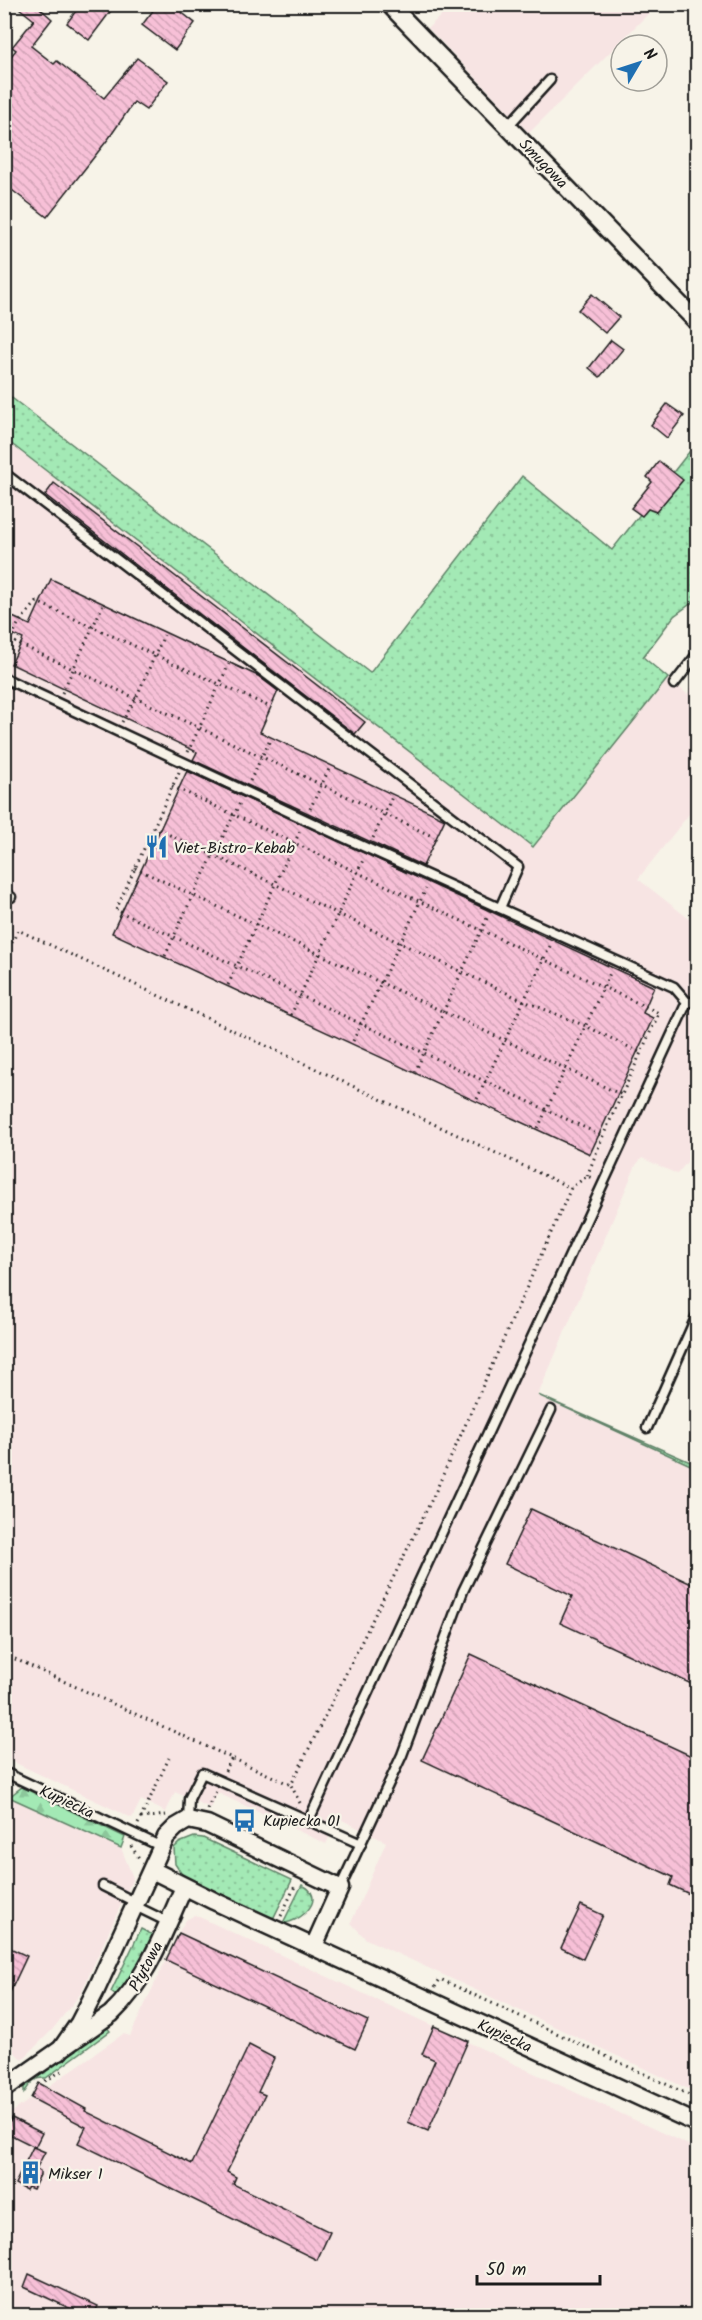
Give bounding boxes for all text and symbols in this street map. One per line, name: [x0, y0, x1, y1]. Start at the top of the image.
north arrow: [609, 33, 669, 93]
text: N: [637, 43, 662, 66]
street label: Smugowa: [512, 133, 573, 195]
restaurant icon: Viet-Bistro-Kebab: [143, 834, 169, 860]
place label: Viet-Bistro-Kebab: [174, 836, 296, 861]
street label: Kupiecka: [35, 1779, 98, 1826]
bus stop icon: Kupiecka 01: [232, 1807, 258, 1833]
place label: Kupiecka 01: [263, 1809, 340, 1834]
street label: Płytowa: [123, 1937, 170, 1996]
street label: Kupiecka: [473, 2013, 536, 2060]
building icon: Mikser 1: [17, 2160, 43, 2186]
place label: Mikser 1: [48, 2162, 103, 2187]
scale bar: [477, 2248, 600, 2286]
text: 50 m: [486, 2256, 526, 2285]

